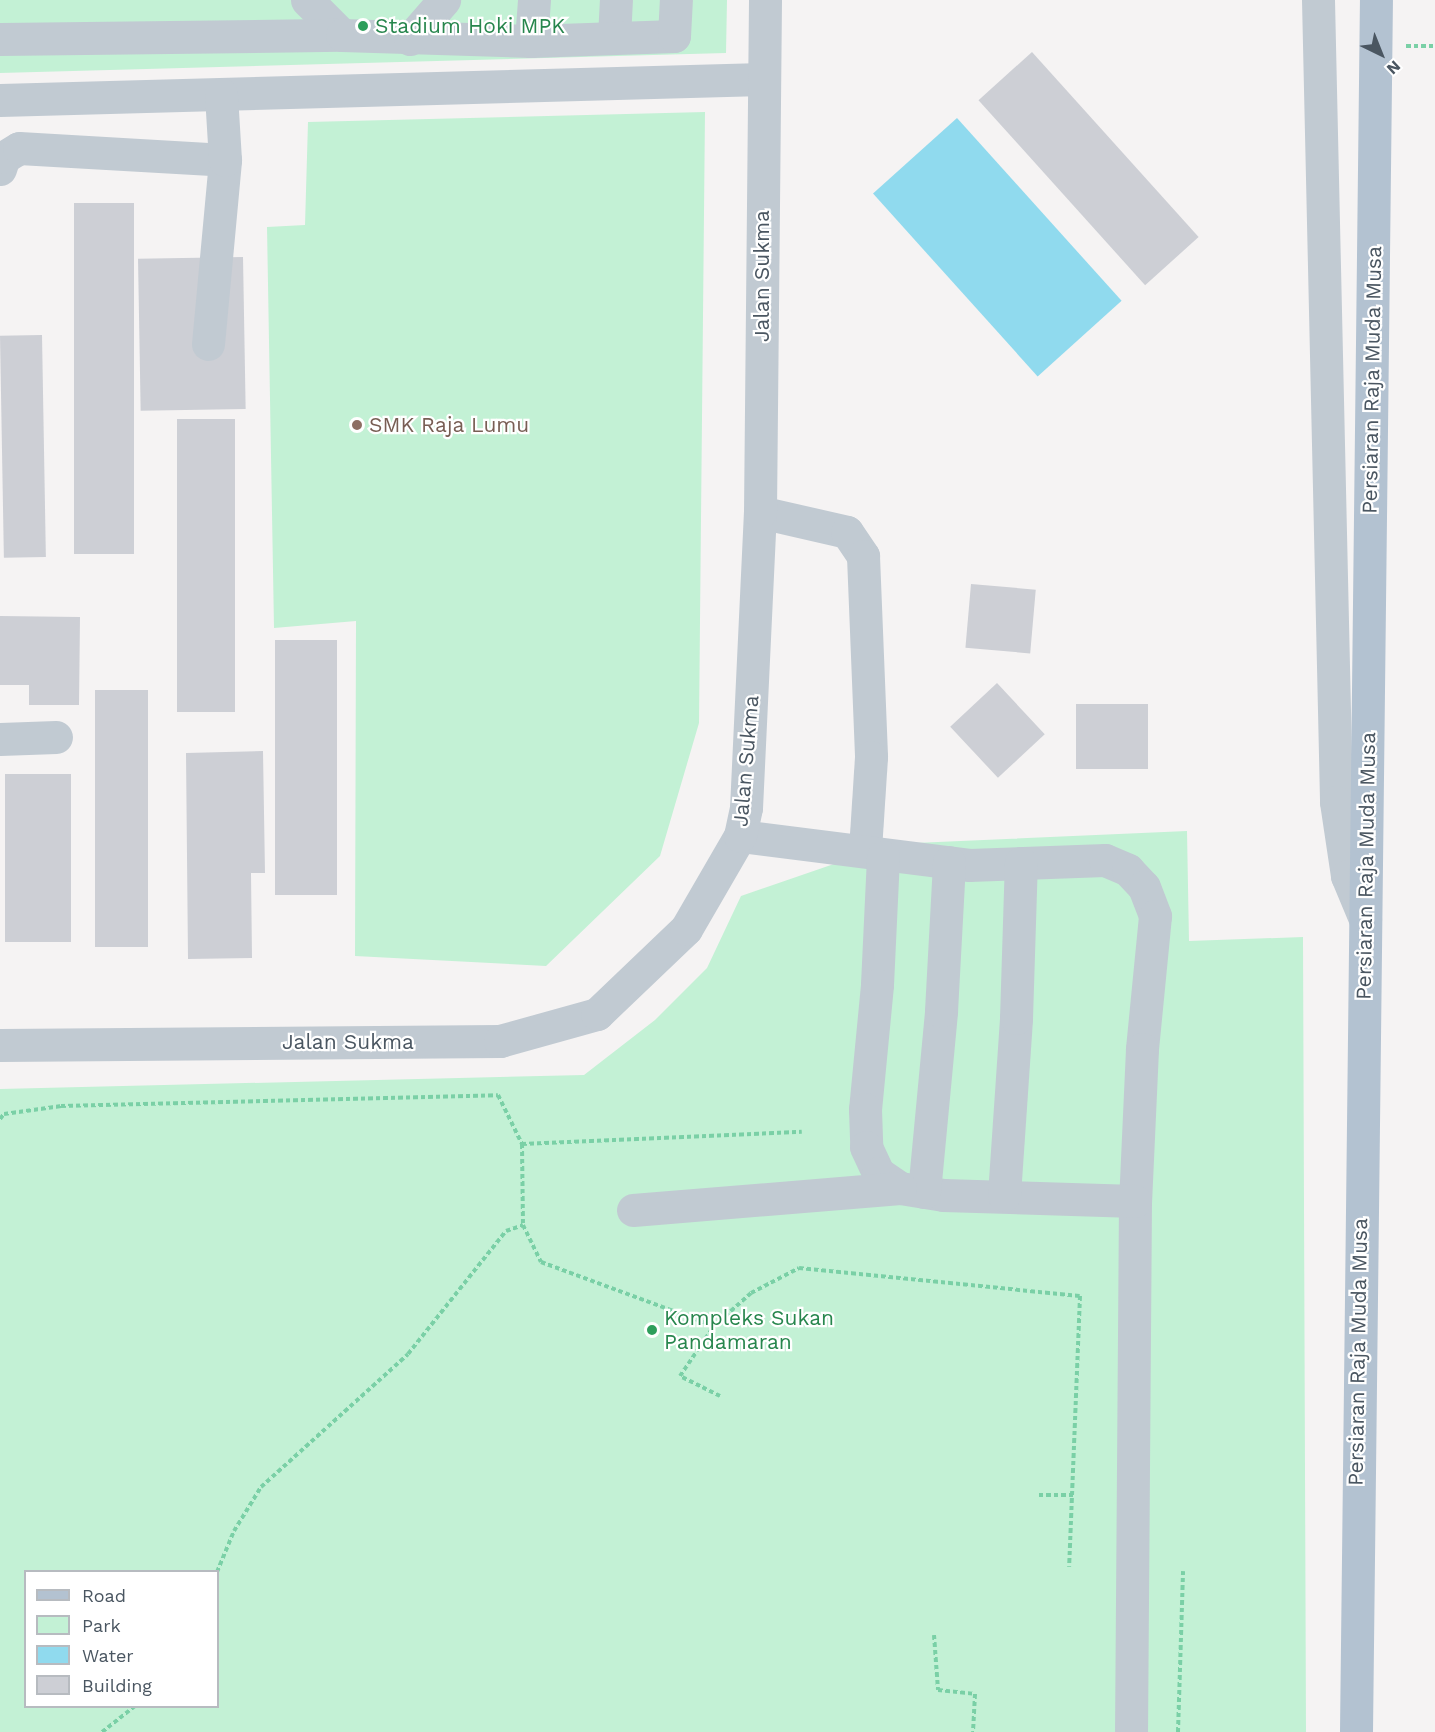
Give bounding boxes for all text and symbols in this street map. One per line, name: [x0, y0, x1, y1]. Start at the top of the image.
place label: Stadium Hoki MPK: [375, 13, 565, 39]
marker: Stadium Hoki MPK: [356, 19, 370, 33]
north arrow: [1351, 24, 1411, 84]
text: N: [1383, 57, 1404, 79]
street label: Jalan Sukma: [749, 210, 775, 342]
street label: Persiaran Raja Muda Musa: [1357, 245, 1387, 515]
place label: SMK Raja Lumu: [369, 412, 530, 438]
marker: SMK Raja Lumu: [350, 418, 364, 432]
street label: Jalan Sukma: [728, 694, 764, 828]
street label: Persiaran Raja Muda Musa: [1351, 731, 1381, 1001]
street label: Jalan Sukma: [282, 1029, 414, 1055]
street label: Persiaran Raja Muda Musa: [1343, 1217, 1373, 1487]
place label: Kompleks Sukan Pandamaran: [664, 1305, 834, 1355]
marker: Kompleks Sukan Pandamaran: [645, 1323, 659, 1337]
legend: [24, 1570, 219, 1708]
text: Road: [82, 1585, 126, 1606]
text: Park: [82, 1615, 121, 1636]
text: Water: [82, 1645, 134, 1666]
text: Building: [82, 1675, 152, 1696]

